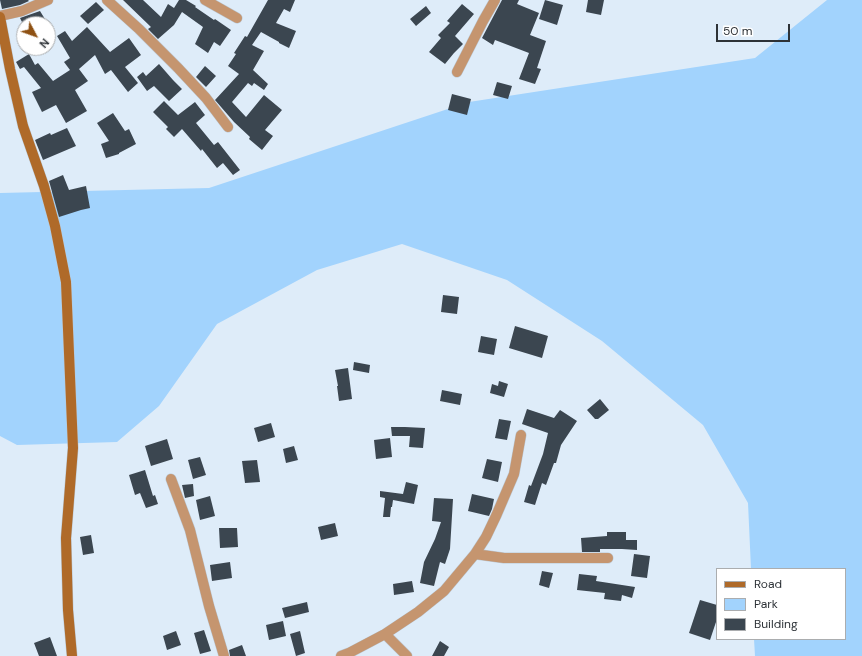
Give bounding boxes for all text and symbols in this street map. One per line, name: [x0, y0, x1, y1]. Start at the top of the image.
north arrow: [16, 16, 56, 56]
scale bar: [718, 16, 792, 42]
text: 50 m: [723, 23, 752, 39]
text: N: [36, 36, 52, 51]
legend: [716, 568, 846, 640]
text: Road: [754, 576, 782, 592]
text: Park: [754, 596, 778, 612]
text: Building: [754, 616, 798, 632]

